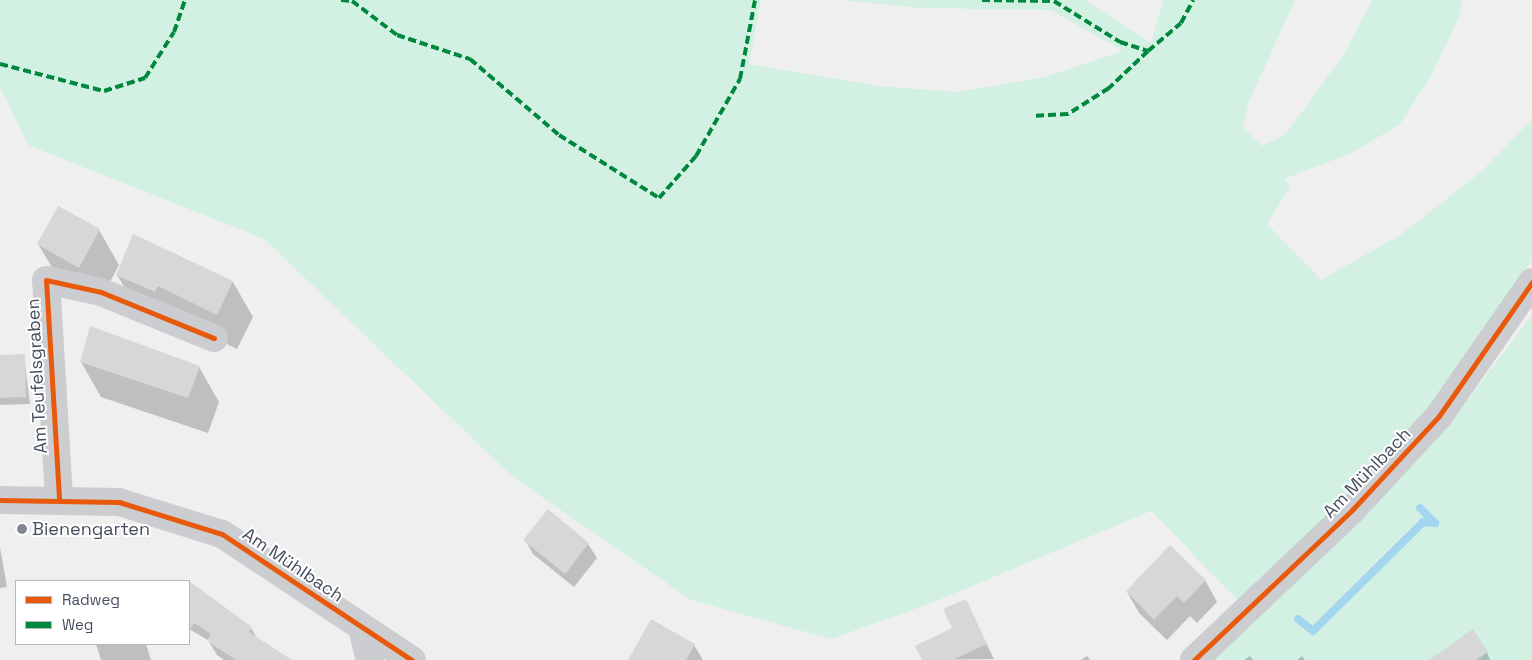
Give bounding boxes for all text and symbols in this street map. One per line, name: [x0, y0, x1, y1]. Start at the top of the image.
street label: Am Teufelsgraben: [22, 298, 52, 454]
street label: Am Mühlbach: [1319, 423, 1415, 523]
place label: Bienengarten: [32, 518, 150, 540]
marker: Bienengarten: [16, 523, 28, 535]
street label: Am Mühlbach: [238, 523, 348, 607]
legend: [15, 580, 190, 645]
text: Radweg: [62, 590, 120, 609]
text: Weg: [62, 615, 93, 634]

